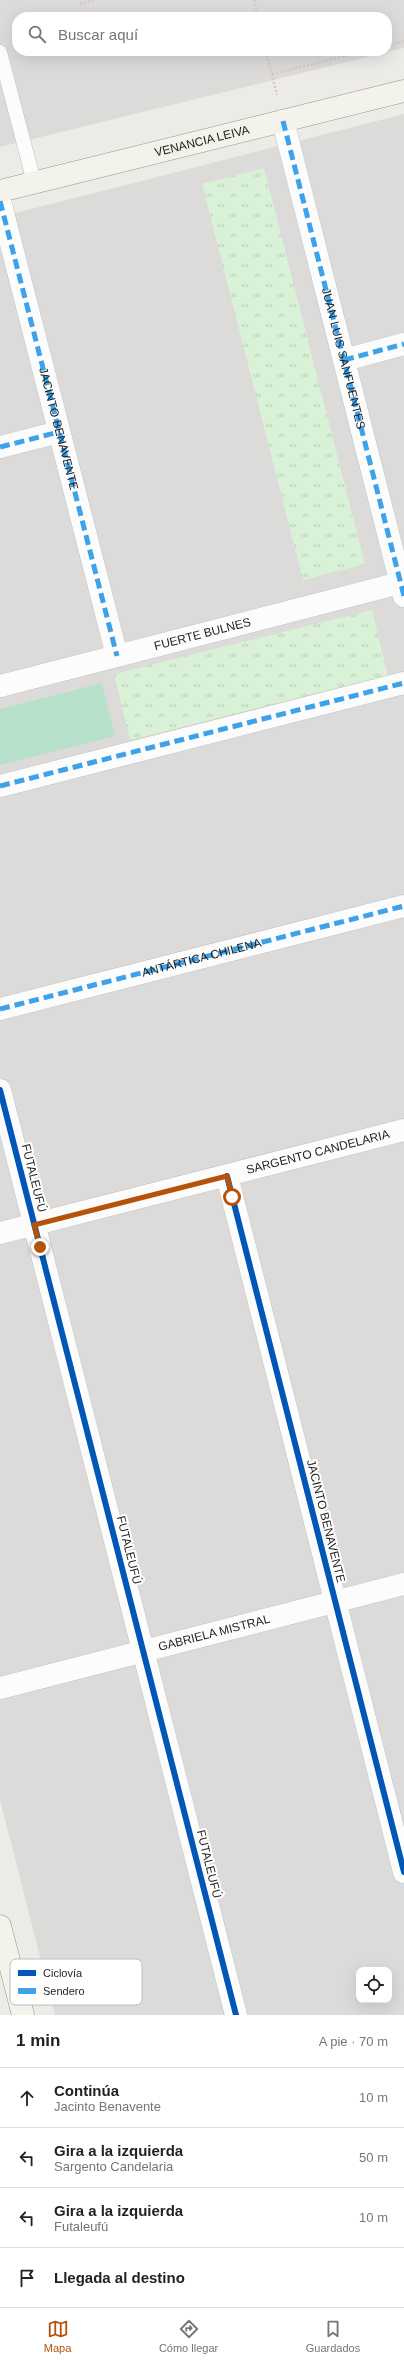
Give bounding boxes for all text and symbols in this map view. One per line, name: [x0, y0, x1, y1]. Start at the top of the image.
search box: [12, 12, 392, 56]
icon: search: [26, 23, 48, 45]
text: Buscar aquí: [58, 26, 138, 43]
street label: VENANCIA LEIVA: [153, 123, 251, 160]
street label: JUAN LUIS SANFUENTES: [319, 286, 368, 431]
street label: JACINTO BENAVENTE: [36, 366, 81, 492]
street label: FUERTE BULNES: [153, 615, 252, 653]
street label: ANTÁRTICA CHILENA: [140, 936, 263, 980]
street label: SARGENTO CANDELARIA: [245, 1127, 391, 1177]
street label: FUTALEUFÚ: [19, 1142, 50, 1214]
route start: [223, 1188, 241, 1206]
route end: [31, 1238, 49, 1256]
street label: JACINTO BENAVENTE: [304, 1458, 348, 1584]
street label: FUTALEUFÚ: [114, 1514, 145, 1586]
street label: GABRIELA MISTRAL: [157, 1612, 272, 1654]
street label: FUTALEUFÚ: [194, 1828, 225, 1900]
legend: [10, 1959, 142, 2005]
text: Ciclovía: [43, 1967, 83, 1979]
map controls: [356, 1967, 392, 2003]
button: locate: [356, 1967, 392, 2003]
text: Sendero: [43, 1985, 85, 1997]
text: 1 min: [16, 2031, 60, 2050]
text: A pie · 70 m: [319, 2034, 388, 2049]
text: Continúa: [54, 2082, 119, 2099]
icon: ahead: [16, 2087, 38, 2109]
text: 10 m: [359, 2090, 388, 2105]
text: Jacinto Benavente: [54, 2099, 161, 2114]
text: Gira a la izquierda: [54, 2142, 183, 2159]
icon: left: [16, 2147, 38, 2169]
text: 50 m: [359, 2150, 388, 2165]
text: Sargento Candelaria: [54, 2159, 173, 2174]
text: Gira a la izquierda: [54, 2202, 183, 2219]
icon: left: [16, 2207, 38, 2229]
text: 10 m: [359, 2210, 388, 2225]
text: Futaleufú: [54, 2219, 108, 2234]
icon: arrive: [16, 2267, 38, 2289]
text: Llegada al destino: [54, 2269, 185, 2286]
tab: Mapa: [44, 2318, 71, 2354]
tab: Cómo llegar: [159, 2318, 218, 2354]
tab: Guardados: [306, 2318, 360, 2354]

